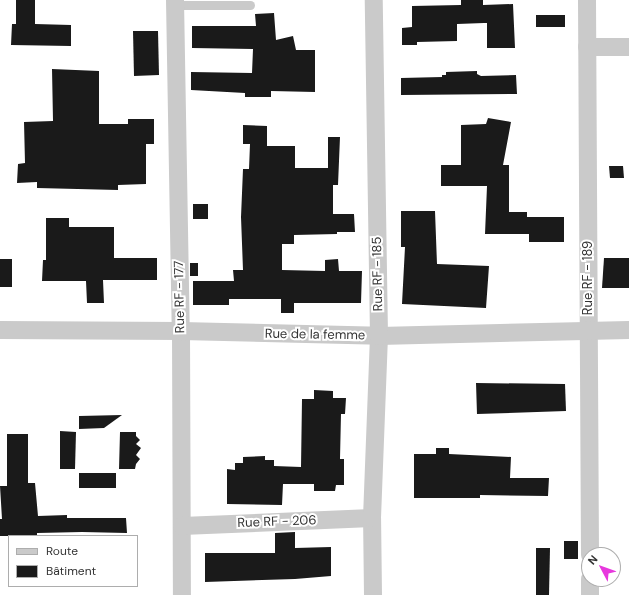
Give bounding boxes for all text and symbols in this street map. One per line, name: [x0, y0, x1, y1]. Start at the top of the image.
street label: Rue RF - 185: [370, 237, 386, 311]
street label: Rue RF - 189: [580, 241, 596, 315]
street label: Rue RF - 177: [172, 261, 188, 333]
street label: Rue de la femme: [265, 326, 365, 344]
street label: Rue RF - 206: [237, 513, 317, 531]
legend: [8, 535, 138, 587]
text: Route: [46, 543, 78, 559]
north arrow: [581, 547, 621, 587]
text: N: [585, 552, 601, 567]
text: Bâtiment: [46, 563, 96, 579]

